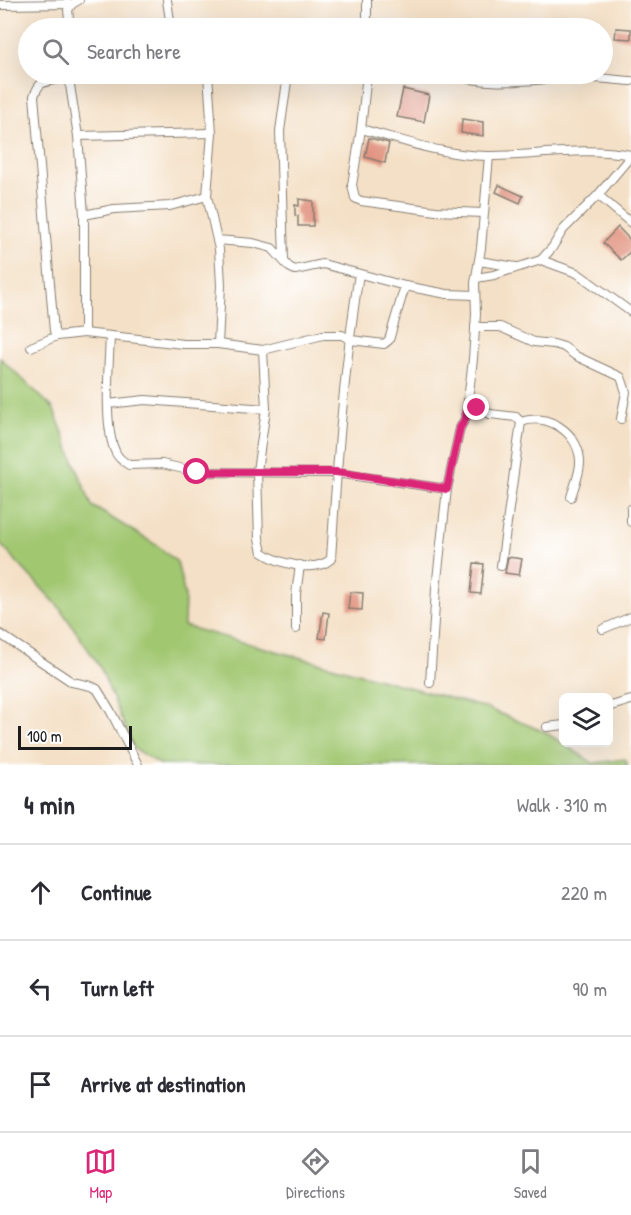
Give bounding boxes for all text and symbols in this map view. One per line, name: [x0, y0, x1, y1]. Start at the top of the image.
search box: [18, 18, 613, 84]
icon: search: [39, 35, 72, 68]
text: Search here: [87, 36, 181, 66]
route end: [463, 394, 489, 420]
route start: [183, 458, 209, 484]
map controls: [559, 693, 613, 747]
button: layers: [559, 693, 613, 747]
scale bar: [18, 723, 132, 750]
text: 100 m: [27, 725, 62, 747]
text: 4 min: [24, 787, 75, 822]
text: Walk · 310 m: [517, 791, 607, 818]
icon: ahead: [24, 876, 57, 909]
text: Continue: [81, 877, 152, 907]
text: 220 m: [561, 879, 607, 906]
icon: left: [24, 972, 57, 1005]
text: Turn left: [81, 973, 154, 1003]
text: 90 m: [573, 975, 607, 1002]
icon: arrive: [24, 1068, 57, 1101]
text: Arrive at destination: [81, 1069, 246, 1099]
tab: Map: [84, 1145, 117, 1203]
tab: Directions: [286, 1145, 345, 1203]
tab: Saved: [514, 1145, 547, 1203]

